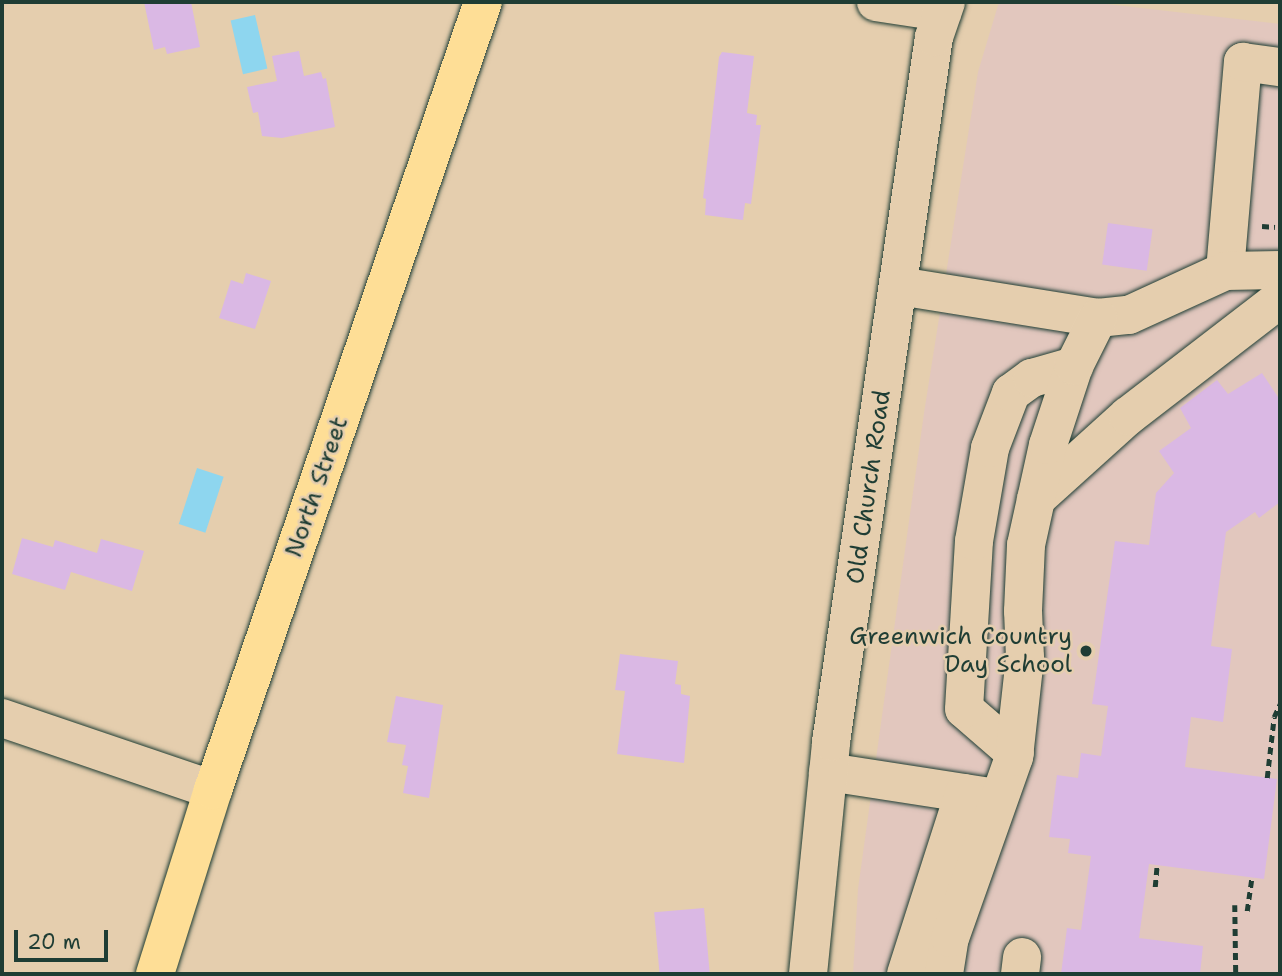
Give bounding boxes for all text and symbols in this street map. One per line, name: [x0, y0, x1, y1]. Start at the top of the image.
street label: Old Church Road: [841, 388, 897, 586]
street label: North Street: [279, 413, 355, 561]
place label: Greenwich Country Day School: [849, 623, 1072, 679]
marker: Greenwich Country Day School: [1078, 643, 1094, 659]
scale bar: [18, 916, 112, 960]
text: 20 m: [27, 928, 81, 956]

